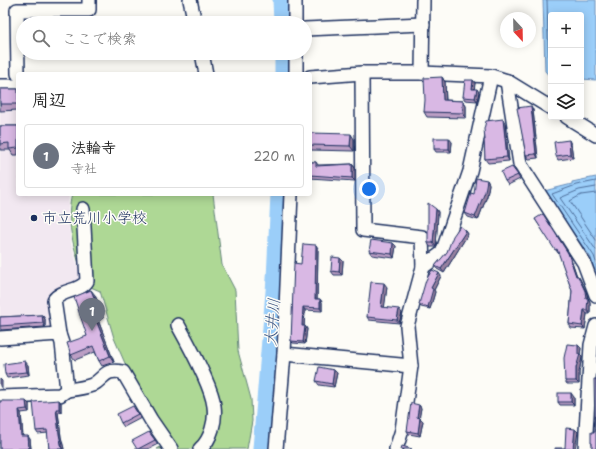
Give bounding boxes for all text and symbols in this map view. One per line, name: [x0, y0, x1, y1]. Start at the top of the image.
north arrow: [500, 12, 536, 48]
map controls: [548, 12, 584, 120]
button: +: [548, 12, 584, 48]
search box: [16, 16, 312, 60]
icon: search: [30, 27, 52, 49]
text: ここで検索: [62, 29, 137, 49]
button: −: [548, 48, 584, 84]
button: layers: [548, 84, 584, 120]
text: 周辺: [32, 89, 66, 111]
text: 法輪寺: [71, 138, 116, 158]
text: 1: [43, 148, 49, 165]
text: 220 m: [253, 148, 295, 165]
text: 寺社: [71, 160, 97, 177]
your location: [359, 179, 379, 199]
place label: 市立荒川小学校: [42, 208, 147, 228]
marker: 市立荒川小学校: [29, 213, 39, 223]
water label: 大井川: [259, 297, 285, 347]
pin: 1: [79, 298, 105, 331]

